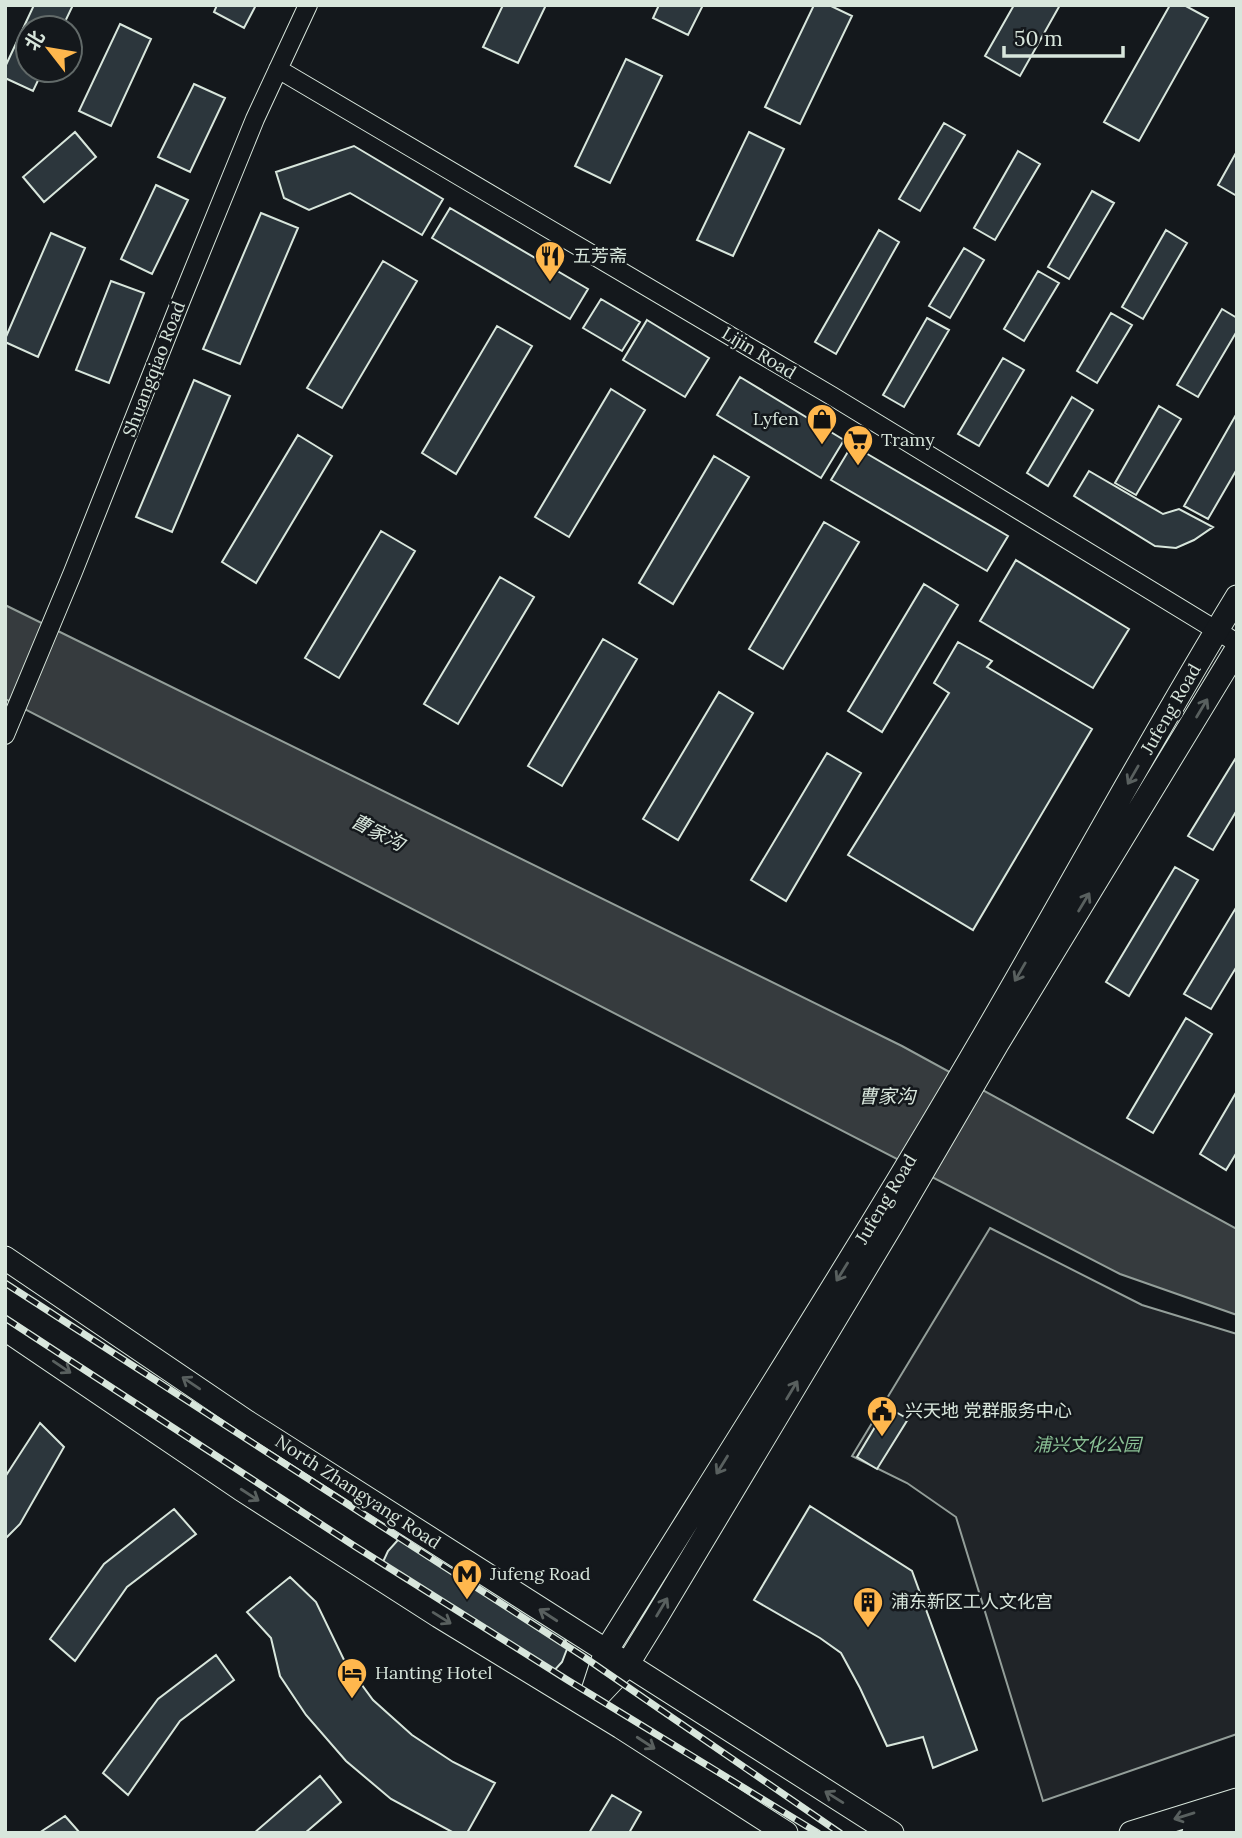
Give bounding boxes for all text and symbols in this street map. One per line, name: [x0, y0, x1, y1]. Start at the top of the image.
north arrow: [14, 14, 84, 84]
scale bar: [1004, 14, 1123, 58]
text: 50 m: [1014, 25, 1063, 52]
text: 北: [19, 26, 50, 55]
restaurant icon: 五芳斋: [533, 239, 567, 283]
place label: 五芳斋: [573, 244, 627, 267]
street label: Shuangqiao Road: [117, 297, 190, 440]
street label: Lijin Road: [718, 321, 801, 384]
shop icon: Lyfen: [805, 402, 839, 446]
place label: Lyfen: [753, 407, 799, 430]
supermarket icon: Tramy: [841, 423, 875, 467]
place label: Tramy: [881, 428, 935, 451]
street label: Jufeng Road: [1135, 659, 1206, 759]
one-way arrow: [1195, 698, 1209, 718]
one-way arrow: [1126, 764, 1140, 784]
water label: 曹家沟: [347, 808, 411, 857]
one-way arrow: [1077, 893, 1091, 913]
one-way arrow: [1013, 962, 1027, 982]
water label: 曹家沟: [858, 1084, 917, 1108]
street label: Jufeng Road: [849, 1150, 921, 1249]
one-way arrow: [834, 1262, 849, 1281]
one-way arrow: [52, 1360, 71, 1374]
one-way arrow: [182, 1376, 201, 1390]
one-way arrow: [785, 1381, 799, 1401]
public building icon: 兴天地 党群服务中心: [865, 1394, 899, 1438]
place label: 兴天地 党群服务中心: [905, 1399, 1072, 1422]
street label: North Zhangyang Road: [271, 1429, 446, 1554]
park label: 浦兴文化公园: [1033, 1433, 1144, 1456]
one-way arrow: [714, 1455, 728, 1475]
one-way arrow: [240, 1488, 260, 1502]
metro station icon: Jufeng Road: [450, 1557, 484, 1601]
place label: Jufeng Road: [489, 1562, 591, 1585]
building icon: 浦东新区工人文化宫: [851, 1585, 885, 1629]
place label: 浦东新区工人文化宫: [891, 1590, 1053, 1613]
one-way arrow: [655, 1597, 669, 1617]
one-way arrow: [539, 1607, 559, 1621]
one-way arrow: [431, 1611, 451, 1625]
hotel icon: Hanting Hotel: [335, 1656, 369, 1700]
place label: Hanting Hotel: [375, 1661, 492, 1684]
one-way arrow: [635, 1736, 655, 1750]
one-way arrow: [825, 1789, 845, 1803]
one-way arrow: [1173, 1811, 1195, 1824]

